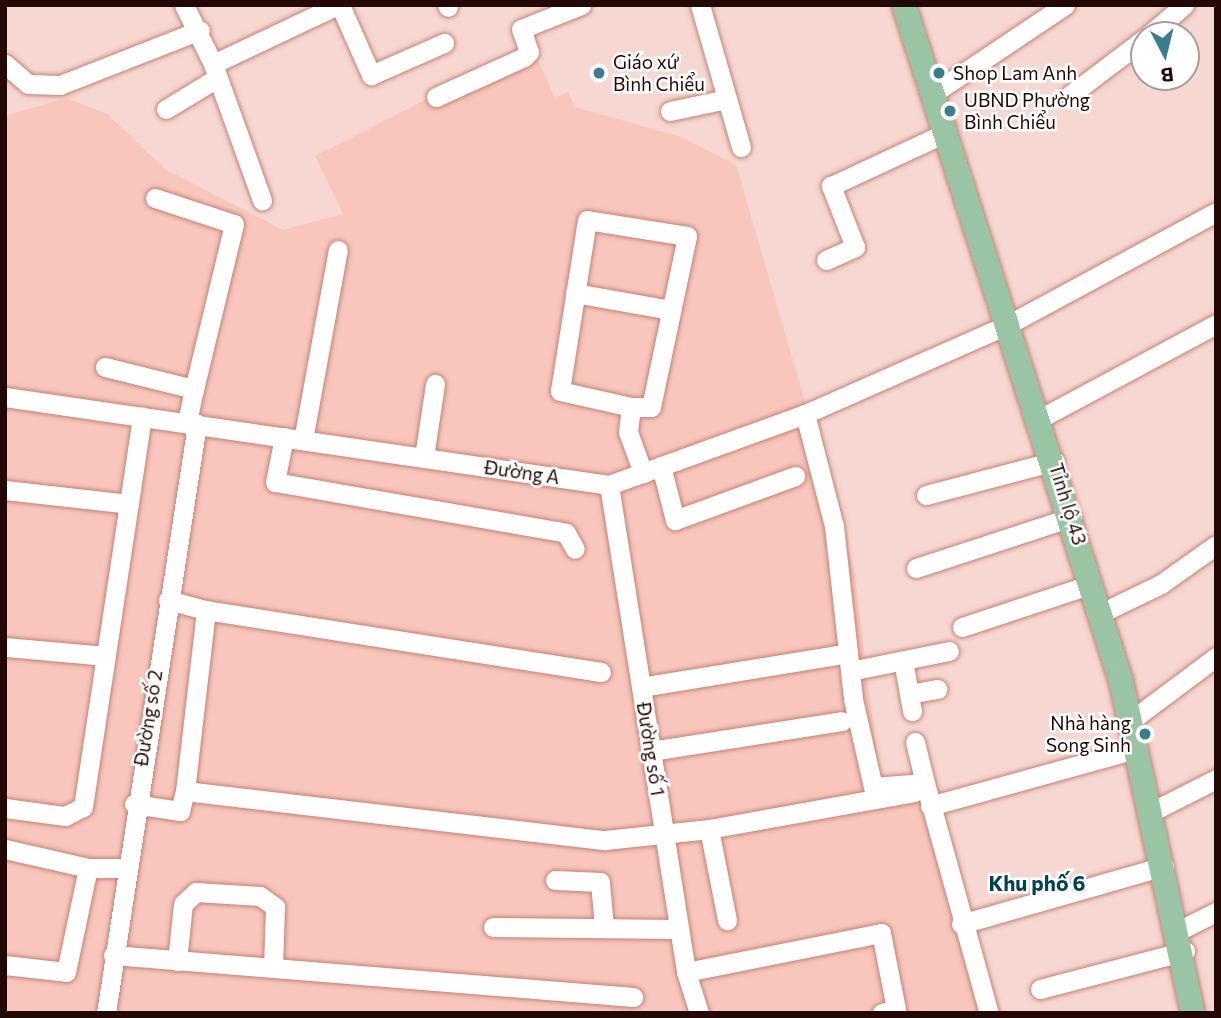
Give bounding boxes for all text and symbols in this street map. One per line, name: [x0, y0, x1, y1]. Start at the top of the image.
north arrow: [1130, 21, 1200, 91]
place label: Giáo xứ Bình Chiểu: [613, 51, 705, 95]
place label: Shop Lam Anh: [953, 62, 1077, 84]
text: B: [1160, 63, 1175, 88]
marker: Giáo xứ Bình Chiểu: [591, 65, 607, 81]
marker: Shop Lam Anh: [931, 65, 947, 81]
place label: UBND Phường Bình Chiểu: [964, 89, 1090, 133]
marker: UBND Phường Bình Chiểu: [942, 103, 958, 119]
street label: Đường A: [483, 455, 561, 489]
street label: Tỉnh lộ 43: [1045, 460, 1091, 548]
street label: Đường số 2: [129, 668, 167, 768]
street label: Đường số 1: [632, 700, 670, 798]
place label: Nhà hàng Song Sinh: [1046, 712, 1131, 756]
marker: Nhà hàng Song Sinh: [1137, 726, 1153, 742]
district label: Khu phố 6: [989, 870, 1085, 896]

